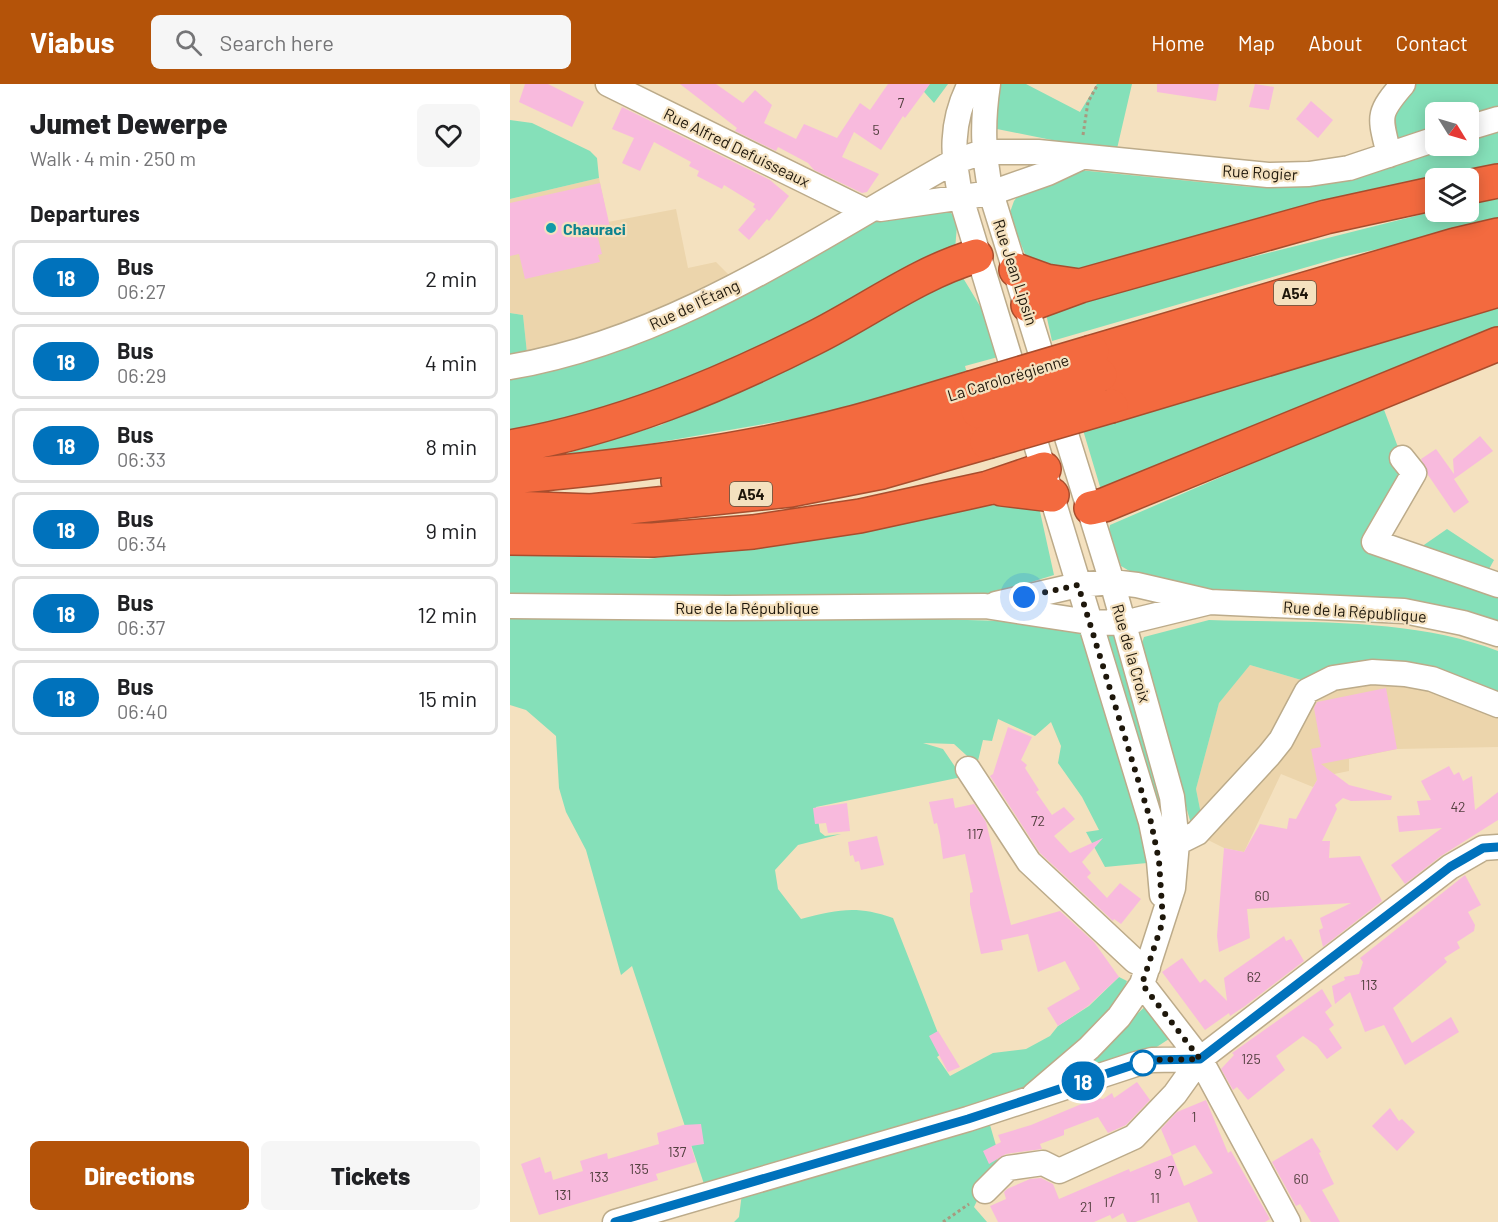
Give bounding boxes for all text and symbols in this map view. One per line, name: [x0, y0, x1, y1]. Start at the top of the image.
search box: [151, 15, 571, 69]
text: Viabus: [30, 25, 115, 59]
icon: search: [172, 26, 205, 59]
text: Search here: [220, 29, 334, 55]
text: Home: [1151, 30, 1205, 55]
text: Map: [1238, 30, 1275, 55]
text: About: [1308, 30, 1363, 55]
text: Contact: [1396, 30, 1468, 55]
house number: 7: [898, 94, 905, 111]
north arrow: [1425, 102, 1479, 156]
map controls: [1425, 102, 1479, 222]
street label: Rue Alfred Defuisseaux: [661, 103, 813, 191]
button: heart: [417, 104, 480, 167]
text: Jumet Dewerpe: [30, 106, 228, 140]
house number: 5: [872, 121, 880, 138]
text: Walk · 4 min · 250 m: [30, 146, 196, 170]
street label: Rue Rogier: [1222, 161, 1298, 183]
button: layers: [1425, 168, 1479, 222]
text: Departures: [30, 200, 140, 226]
street label: Rue Jean Lipsin: [990, 217, 1042, 327]
place label: Chauraci: [563, 219, 626, 238]
marker: Chauraci: [544, 221, 558, 235]
text: Bus: [117, 253, 154, 279]
text: 18: [57, 265, 75, 290]
text: 2 min: [425, 265, 477, 291]
street label: Rue de l'Étang: [646, 275, 742, 333]
text: 06:27: [117, 279, 166, 303]
road number: A54: [1274, 281, 1316, 305]
text: Bus: [117, 337, 154, 363]
text: 18: [57, 349, 75, 374]
text: 4 min: [425, 349, 477, 375]
street label: La Carolorégienne: [945, 349, 1071, 405]
text: 06:29: [117, 363, 167, 387]
text: Bus: [117, 421, 154, 447]
text: 18: [57, 433, 75, 458]
text: 8 min: [425, 433, 477, 459]
text: 06:33: [117, 447, 166, 471]
road number: A54: [730, 482, 772, 506]
text: Bus: [117, 505, 154, 531]
text: 18: [57, 517, 75, 542]
text: 9 min: [425, 517, 477, 543]
text: 06:34: [117, 531, 167, 555]
your location: [1009, 582, 1039, 612]
text: Bus: [117, 589, 154, 615]
street label: Rue de la République: [1283, 597, 1427, 625]
street label: Rue de la République: [675, 598, 819, 617]
text: 18: [57, 601, 75, 626]
text: 12 min: [417, 601, 477, 627]
street label: Rue de la Croix: [1109, 602, 1155, 705]
text: 06:37: [117, 615, 165, 639]
text: Bus: [117, 673, 154, 699]
text: 18: [57, 685, 75, 710]
text: 15 min: [418, 685, 477, 711]
text: 06:40: [117, 699, 168, 723]
house number: 42: [1450, 798, 1466, 815]
house number: 72: [1031, 812, 1045, 829]
house number: 117: [967, 825, 984, 842]
house number: 60: [1254, 887, 1270, 904]
house number: 62: [1247, 968, 1261, 985]
house number: 113: [1360, 976, 1378, 993]
unlabelled marker: [1130, 1050, 1156, 1076]
house number: 125: [1241, 1050, 1261, 1067]
line badge: 18: [1056, 1062, 1110, 1100]
text: 18: [1074, 1069, 1092, 1094]
house number: 1: [1192, 1108, 1196, 1125]
button: Directions: [30, 1141, 249, 1210]
button: Tickets: [261, 1141, 480, 1210]
house number: 137: [668, 1143, 687, 1160]
house number: 135: [629, 1160, 649, 1177]
house number: 7: [1168, 1162, 1175, 1179]
house number: 9: [1154, 1165, 1162, 1182]
house number: 133: [589, 1168, 609, 1185]
house number: 60: [1293, 1170, 1309, 1187]
house number: 131: [555, 1186, 571, 1203]
house number: 11: [1150, 1189, 1160, 1206]
house number: 17: [1103, 1193, 1115, 1210]
house number: 21: [1080, 1198, 1092, 1215]

